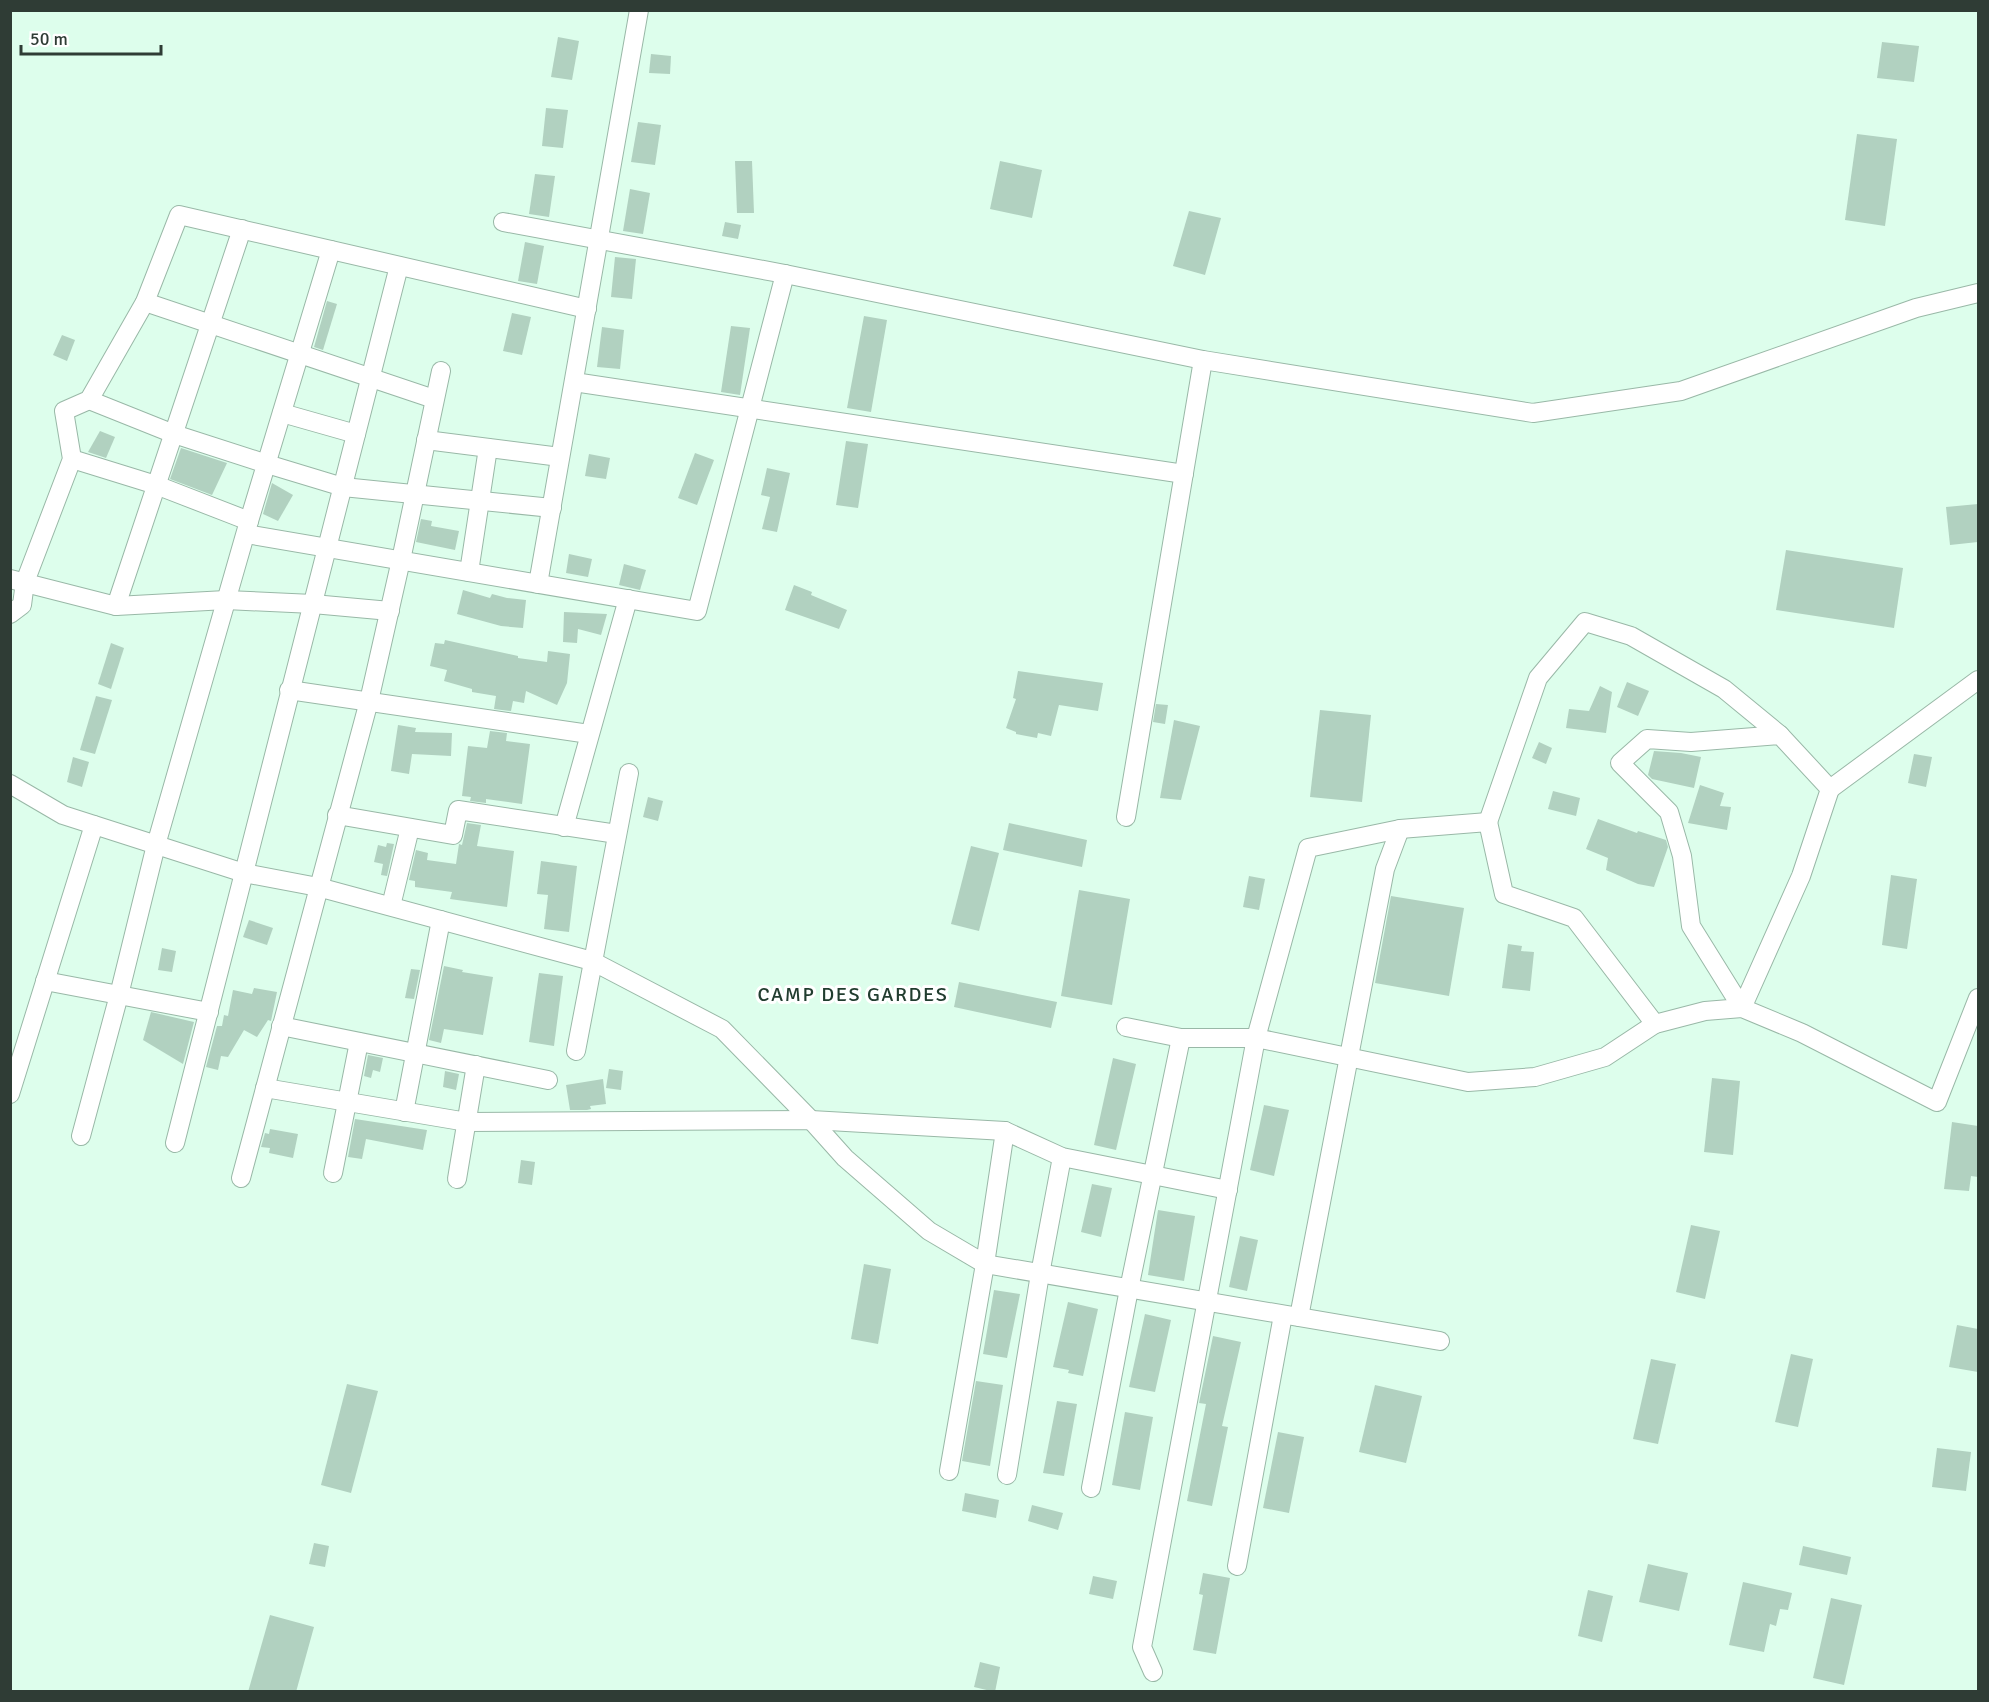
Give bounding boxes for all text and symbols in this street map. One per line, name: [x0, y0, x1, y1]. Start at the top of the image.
scale bar: [21, 18, 160, 56]
text: 50 m: [30, 28, 68, 50]
district label: CAMP DES GARDES: [758, 982, 948, 1007]

